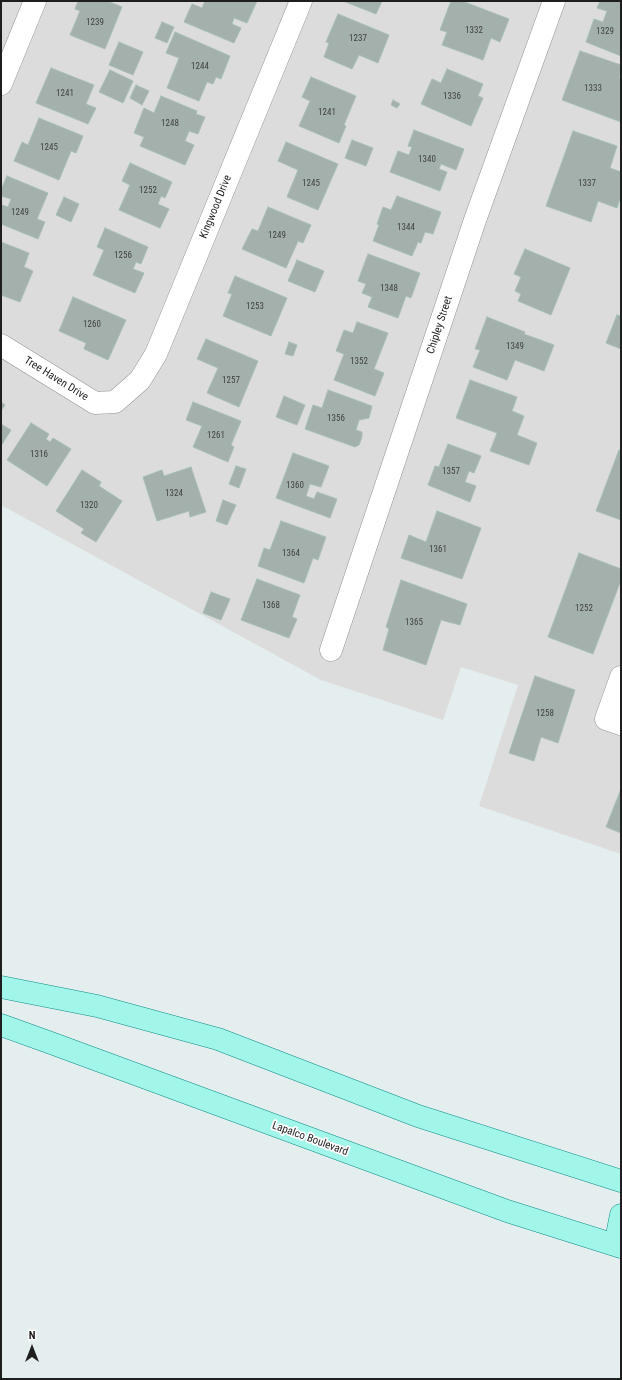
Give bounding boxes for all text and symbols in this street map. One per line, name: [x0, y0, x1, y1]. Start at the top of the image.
house number: 1239: [86, 18, 104, 28]
house number: 1332: [465, 26, 483, 36]
house number: 1329: [596, 27, 614, 37]
house number: 1237: [349, 34, 367, 44]
house number: 1244: [191, 62, 209, 72]
house number: 1333: [584, 84, 602, 94]
house number: 1241: [56, 89, 74, 99]
house number: 1336: [443, 92, 461, 102]
house number: 1241: [318, 108, 336, 118]
house number: 1248: [161, 119, 179, 129]
house number: 1245: [40, 143, 58, 153]
house number: 1340: [418, 155, 436, 165]
street label: Kingwood Drive: [197, 173, 235, 241]
house number: 1245: [302, 179, 320, 189]
house number: 1337: [578, 179, 596, 189]
house number: 1252: [139, 186, 157, 196]
house number: 1249: [11, 208, 29, 218]
house number: 1344: [397, 223, 415, 233]
house number: 1249: [268, 231, 286, 241]
house number: 1256: [114, 251, 132, 261]
house number: 1348: [380, 284, 398, 294]
street label: Chipley Street: [424, 294, 456, 356]
house number: 1253: [246, 302, 264, 312]
house number: 1260: [83, 320, 101, 330]
house number: 1349: [506, 342, 524, 352]
street label: Tree Haven Drive: [22, 354, 90, 404]
house number: 1352: [350, 357, 368, 367]
house number: 1257: [222, 376, 240, 386]
house number: 1356: [327, 414, 345, 424]
house number: 1261: [207, 431, 225, 441]
house number: 1316: [30, 450, 48, 460]
house number: 1357: [442, 467, 460, 477]
house number: 1360: [286, 481, 304, 491]
house number: 1324: [165, 489, 183, 499]
house number: 1320: [80, 501, 98, 511]
house number: 1361: [429, 545, 447, 555]
house number: 1364: [282, 549, 300, 559]
house number: 1368: [262, 601, 280, 611]
house number: 1252: [575, 604, 593, 614]
house number: 1365: [405, 618, 423, 628]
house number: 1258: [536, 709, 554, 719]
street label: Lapalco Boulevard: [270, 1119, 350, 1159]
north arrow: [12, 1328, 52, 1368]
text: N: [29, 1329, 35, 1342]

